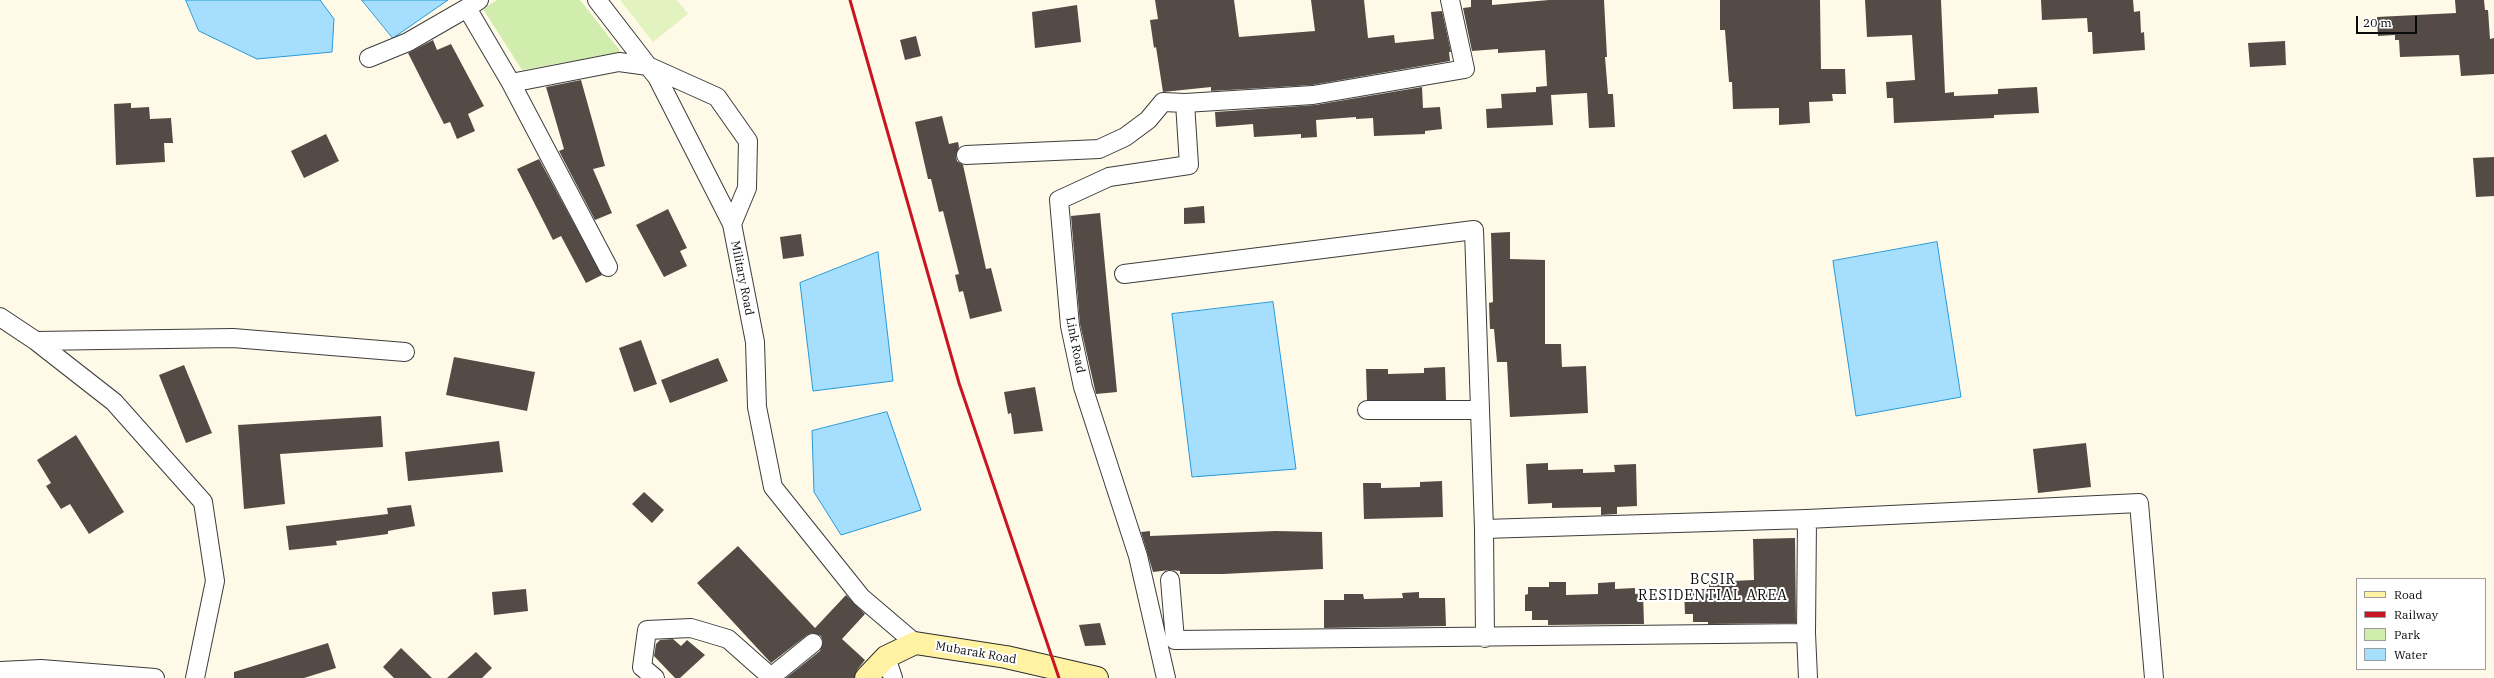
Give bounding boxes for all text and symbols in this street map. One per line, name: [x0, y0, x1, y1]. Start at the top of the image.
scale bar: [2358, 8, 2419, 34]
text: 20 m: [2363, 15, 2392, 30]
street label: Military Road: [728, 239, 756, 317]
street label: Link Road: [1062, 316, 1088, 374]
district label: BCSIR RESIDENTIAL AREA: [1638, 572, 1788, 604]
legend: [2356, 578, 2486, 670]
text: Road: [2394, 587, 2423, 602]
text: Railway: [2394, 607, 2438, 622]
text: Park: [2394, 627, 2420, 642]
street label: Mubarak Road: [934, 639, 1018, 667]
text: Water: [2394, 647, 2427, 662]

